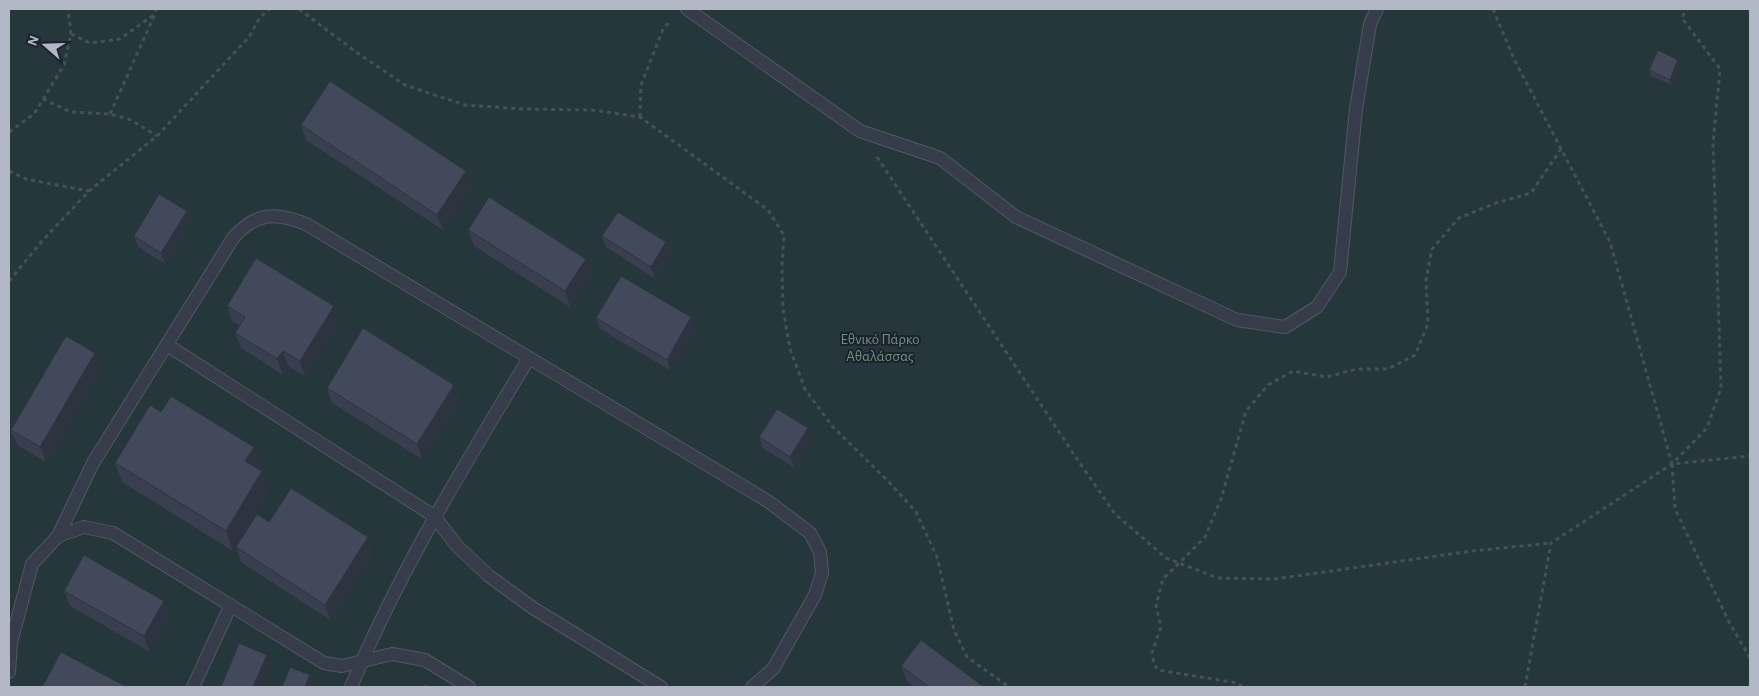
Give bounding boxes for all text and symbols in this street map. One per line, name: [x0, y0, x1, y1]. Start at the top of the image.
north arrow: [20, 20, 70, 70]
text: N: [25, 34, 42, 48]
park label: Εθνικό Πάρκο Αθαλάσσας: [840, 332, 920, 364]

